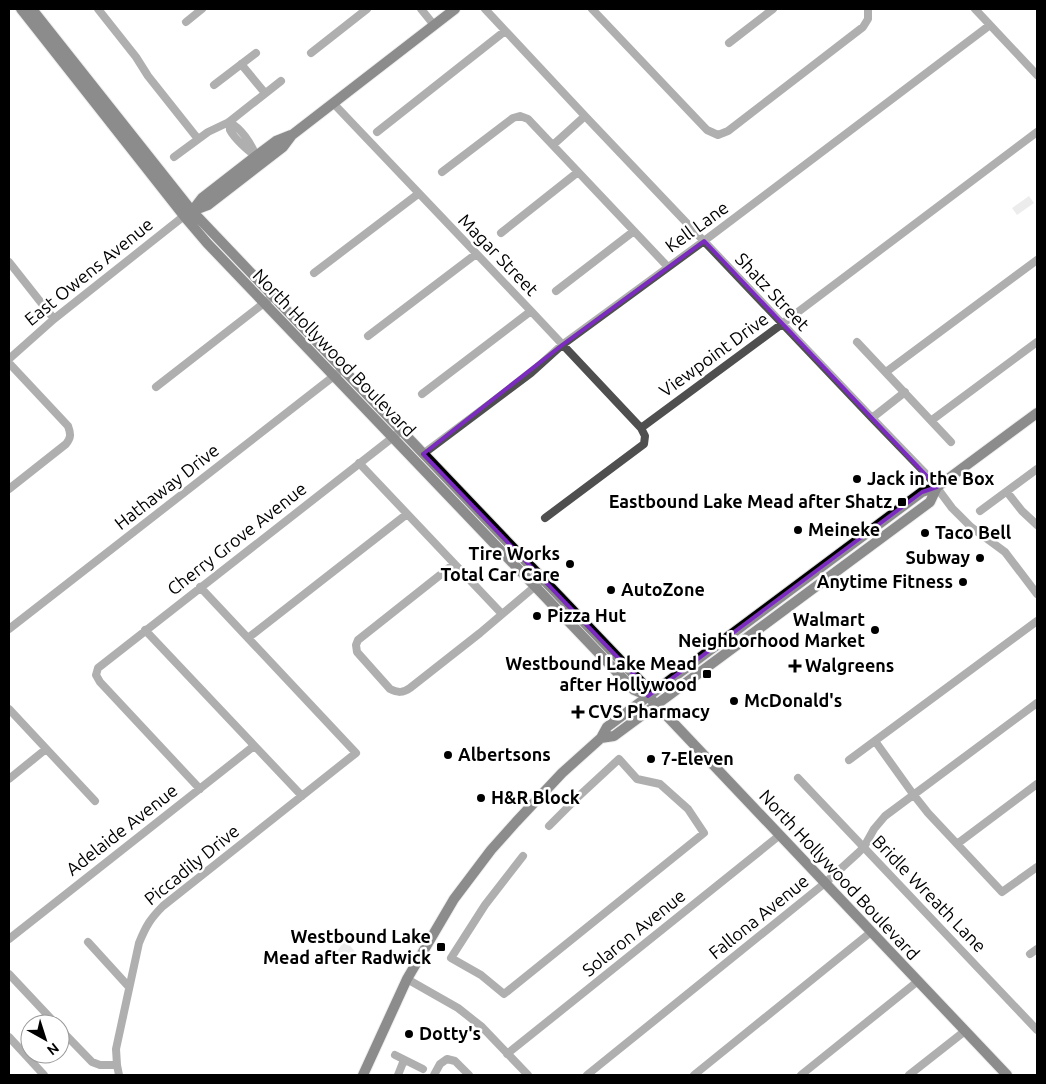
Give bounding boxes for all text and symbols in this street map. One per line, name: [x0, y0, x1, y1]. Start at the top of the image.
street label: Kell Lane: [661, 197, 732, 256]
street label: Magar Street: [455, 209, 543, 299]
street label: East Owens Avenue: [20, 213, 156, 329]
street label: Shatz Street: [732, 248, 814, 334]
street label: North Hollywood Boulevard: [249, 264, 420, 440]
street label: Viewpoint Drive: [655, 308, 772, 400]
street label: Hathaway Drive: [110, 439, 223, 533]
place label: Jack in the Box: [867, 468, 995, 488]
marker: Jack in the Box: [851, 473, 863, 485]
street label: Cherry Grove Avenue: [163, 478, 310, 599]
place label: Eastbound Lake Mead after Shatz: [609, 491, 892, 511]
marker: Eastbound Lake Mead after Shatz: [896, 496, 908, 508]
place label: Meineke: [808, 519, 880, 539]
place label: Taco Bell: [935, 522, 1012, 542]
marker: Meineke: [792, 524, 804, 536]
marker: Taco Bell: [919, 527, 931, 539]
place label: Tire Works Total Car Care: [440, 543, 560, 584]
place label: Subway: [906, 547, 970, 567]
marker: Subway: [974, 552, 986, 564]
marker: Tire Works Total Car Care: [564, 558, 576, 570]
place label: Anytime Fitness: [817, 571, 953, 591]
marker: Anytime Fitness: [957, 576, 969, 588]
place label: AutoZone: [621, 579, 705, 599]
marker: AutoZone: [605, 584, 617, 596]
place label: Pizza Hut: [547, 605, 626, 625]
place label: Walmart Neighborhood Market: [678, 609, 865, 650]
marker: Pizza Hut: [531, 610, 543, 622]
marker: Walmart Neighborhood Market: [869, 624, 881, 636]
place label: Westbound Lake Mead after Hollywood: [505, 653, 697, 694]
place label: Walgreens: [805, 655, 894, 675]
marker: Walgreens: [789, 660, 801, 672]
marker: Westbound Lake Mead after Hollywood: [701, 668, 713, 680]
place label: McDonald's: [744, 690, 842, 710]
marker: McDonald's: [728, 695, 740, 707]
place label: CVS Pharmacy: [588, 701, 710, 721]
marker: CVS Pharmacy: [572, 706, 584, 718]
place label: Albertsons: [458, 744, 551, 764]
place label: 7-Eleven: [661, 748, 734, 768]
marker: Albertsons: [442, 749, 454, 761]
marker: 7-Eleven: [645, 753, 657, 765]
street label: Adelaide Avenue: [62, 780, 181, 879]
street label: North Hollywood Boulevard: [756, 785, 924, 963]
place label: H&R Block: [491, 787, 580, 807]
marker: H&R Block: [475, 792, 487, 804]
street label: Piccadily Drive: [140, 820, 243, 908]
street label: Bridle Wreath Lane: [869, 831, 991, 956]
street label: Fallona Avenue: [705, 870, 812, 962]
street label: Solaron Avenue: [578, 885, 689, 980]
place label: Westbound Lake Mead after Radwick: [263, 926, 431, 967]
marker: Westbound Lake Mead after Radwick: [435, 941, 447, 953]
north arrow: [20, 1014, 70, 1064]
place label: Dotty's: [419, 1023, 481, 1043]
marker: Dotty's: [403, 1028, 415, 1040]
text: N: [44, 1040, 62, 1059]

